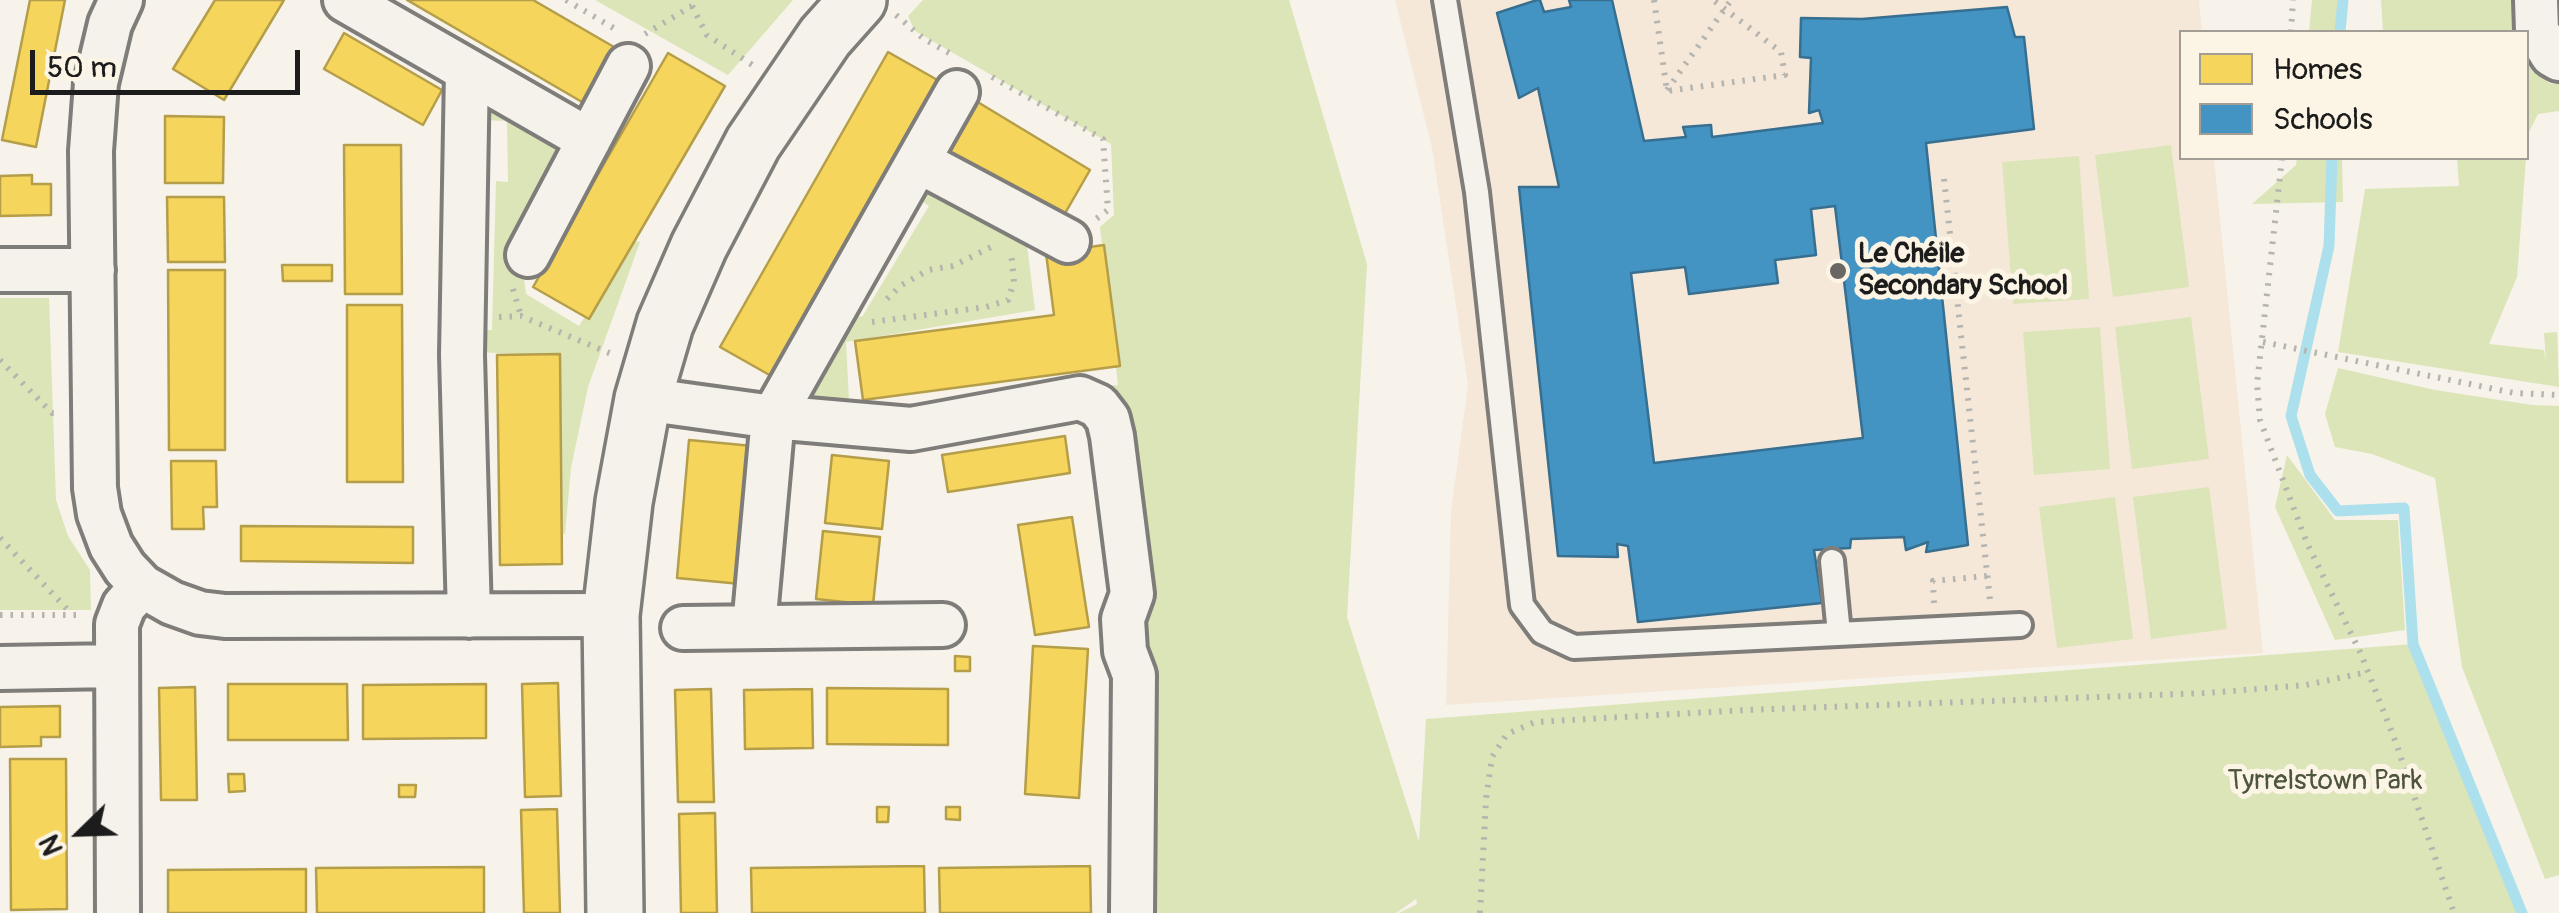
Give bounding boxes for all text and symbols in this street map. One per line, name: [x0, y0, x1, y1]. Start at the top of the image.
scale bar: [35, 30, 305, 92]
legend: [2179, 30, 2529, 160]
text: 50 m: [47, 49, 117, 86]
text: Homes: [2273, 51, 2362, 88]
text: Schools: [2273, 101, 2373, 138]
place label: Le Chéile Secondary School: [1858, 238, 2068, 304]
marker: Le Chéile Secondary School: [1827, 260, 1849, 282]
park label: Tyrrelstown Park: [2228, 765, 2422, 799]
north arrow: [30, 783, 130, 883]
text: N: [32, 829, 72, 860]

